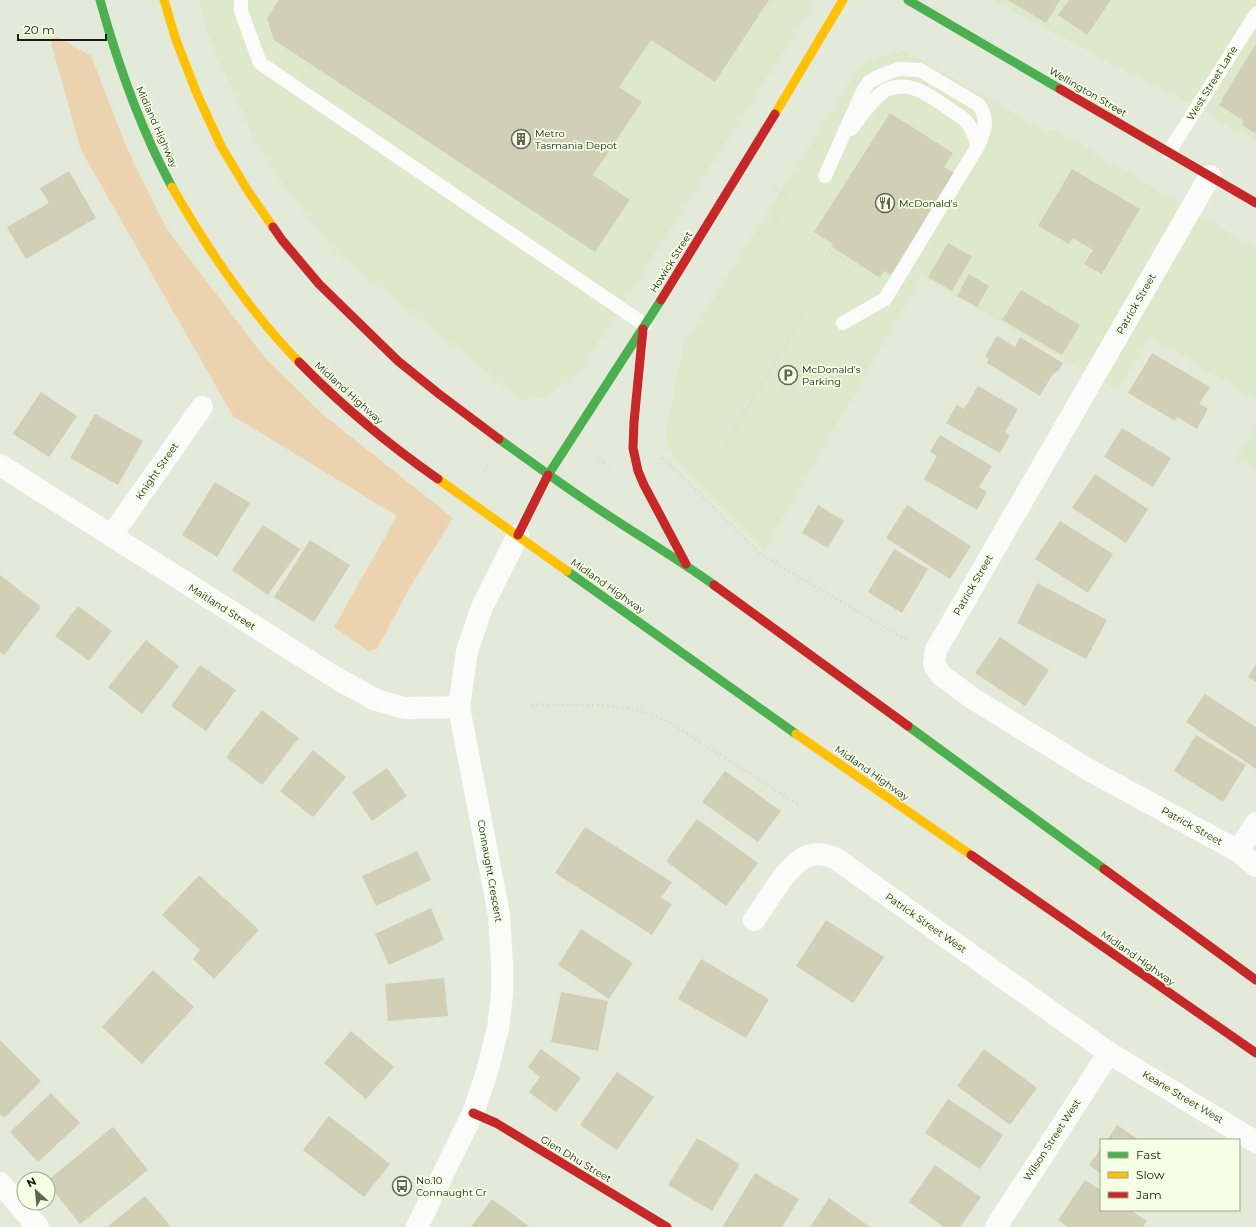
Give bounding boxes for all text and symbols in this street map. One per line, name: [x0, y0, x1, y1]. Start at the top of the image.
scale bar: [18, 16, 106, 42]
text: 20 m: [24, 22, 55, 37]
street label: West Street Lane: [1184, 43, 1240, 123]
street label: Wellington Street: [1047, 64, 1129, 120]
street label: Midland Highway: [133, 84, 181, 170]
place label: Metro Tasmania Depot: [535, 127, 617, 152]
building icon: Metro Tasmania Depot: [510, 128, 532, 150]
restaurant icon: McDonald's: [874, 192, 896, 214]
place label: McDonald's: [899, 197, 958, 210]
street label: Howick Street: [647, 229, 695, 295]
street label: Patrick Street: [1113, 271, 1159, 337]
street label: Midland Highway: [312, 359, 386, 428]
place label: McDonald's Parking: [802, 363, 861, 388]
parking icon: McDonald's Parking: [777, 364, 799, 386]
street label: Knight Street: [132, 440, 182, 502]
street label: Patrick Street: [950, 552, 996, 618]
street label: Midland Highway: [568, 555, 648, 617]
street label: Maitland Street: [186, 581, 258, 633]
street label: Midland Highway: [832, 742, 912, 804]
street label: Patrick Street: [1159, 804, 1225, 848]
street label: Connaught Crescent: [475, 819, 505, 923]
street label: Patrick Street West: [883, 890, 969, 956]
street label: Midland Highway: [1098, 927, 1178, 989]
street label: Keane Street West: [1140, 1068, 1226, 1126]
street label: Wilson Street West: [1021, 1097, 1083, 1183]
street label: Glen Dhu Street: [538, 1133, 614, 1185]
legend: [1100, 1139, 1240, 1211]
text: Fast: [1136, 1147, 1161, 1162]
text: Slow: [1136, 1167, 1165, 1182]
north arrow: [16, 1171, 56, 1211]
text: N: [24, 1174, 39, 1190]
place label: No.10 Connaught Cr: [416, 1174, 487, 1199]
bus stop icon: No.10 Connaught Cr: [391, 1175, 413, 1197]
text: Jam: [1135, 1187, 1162, 1202]

